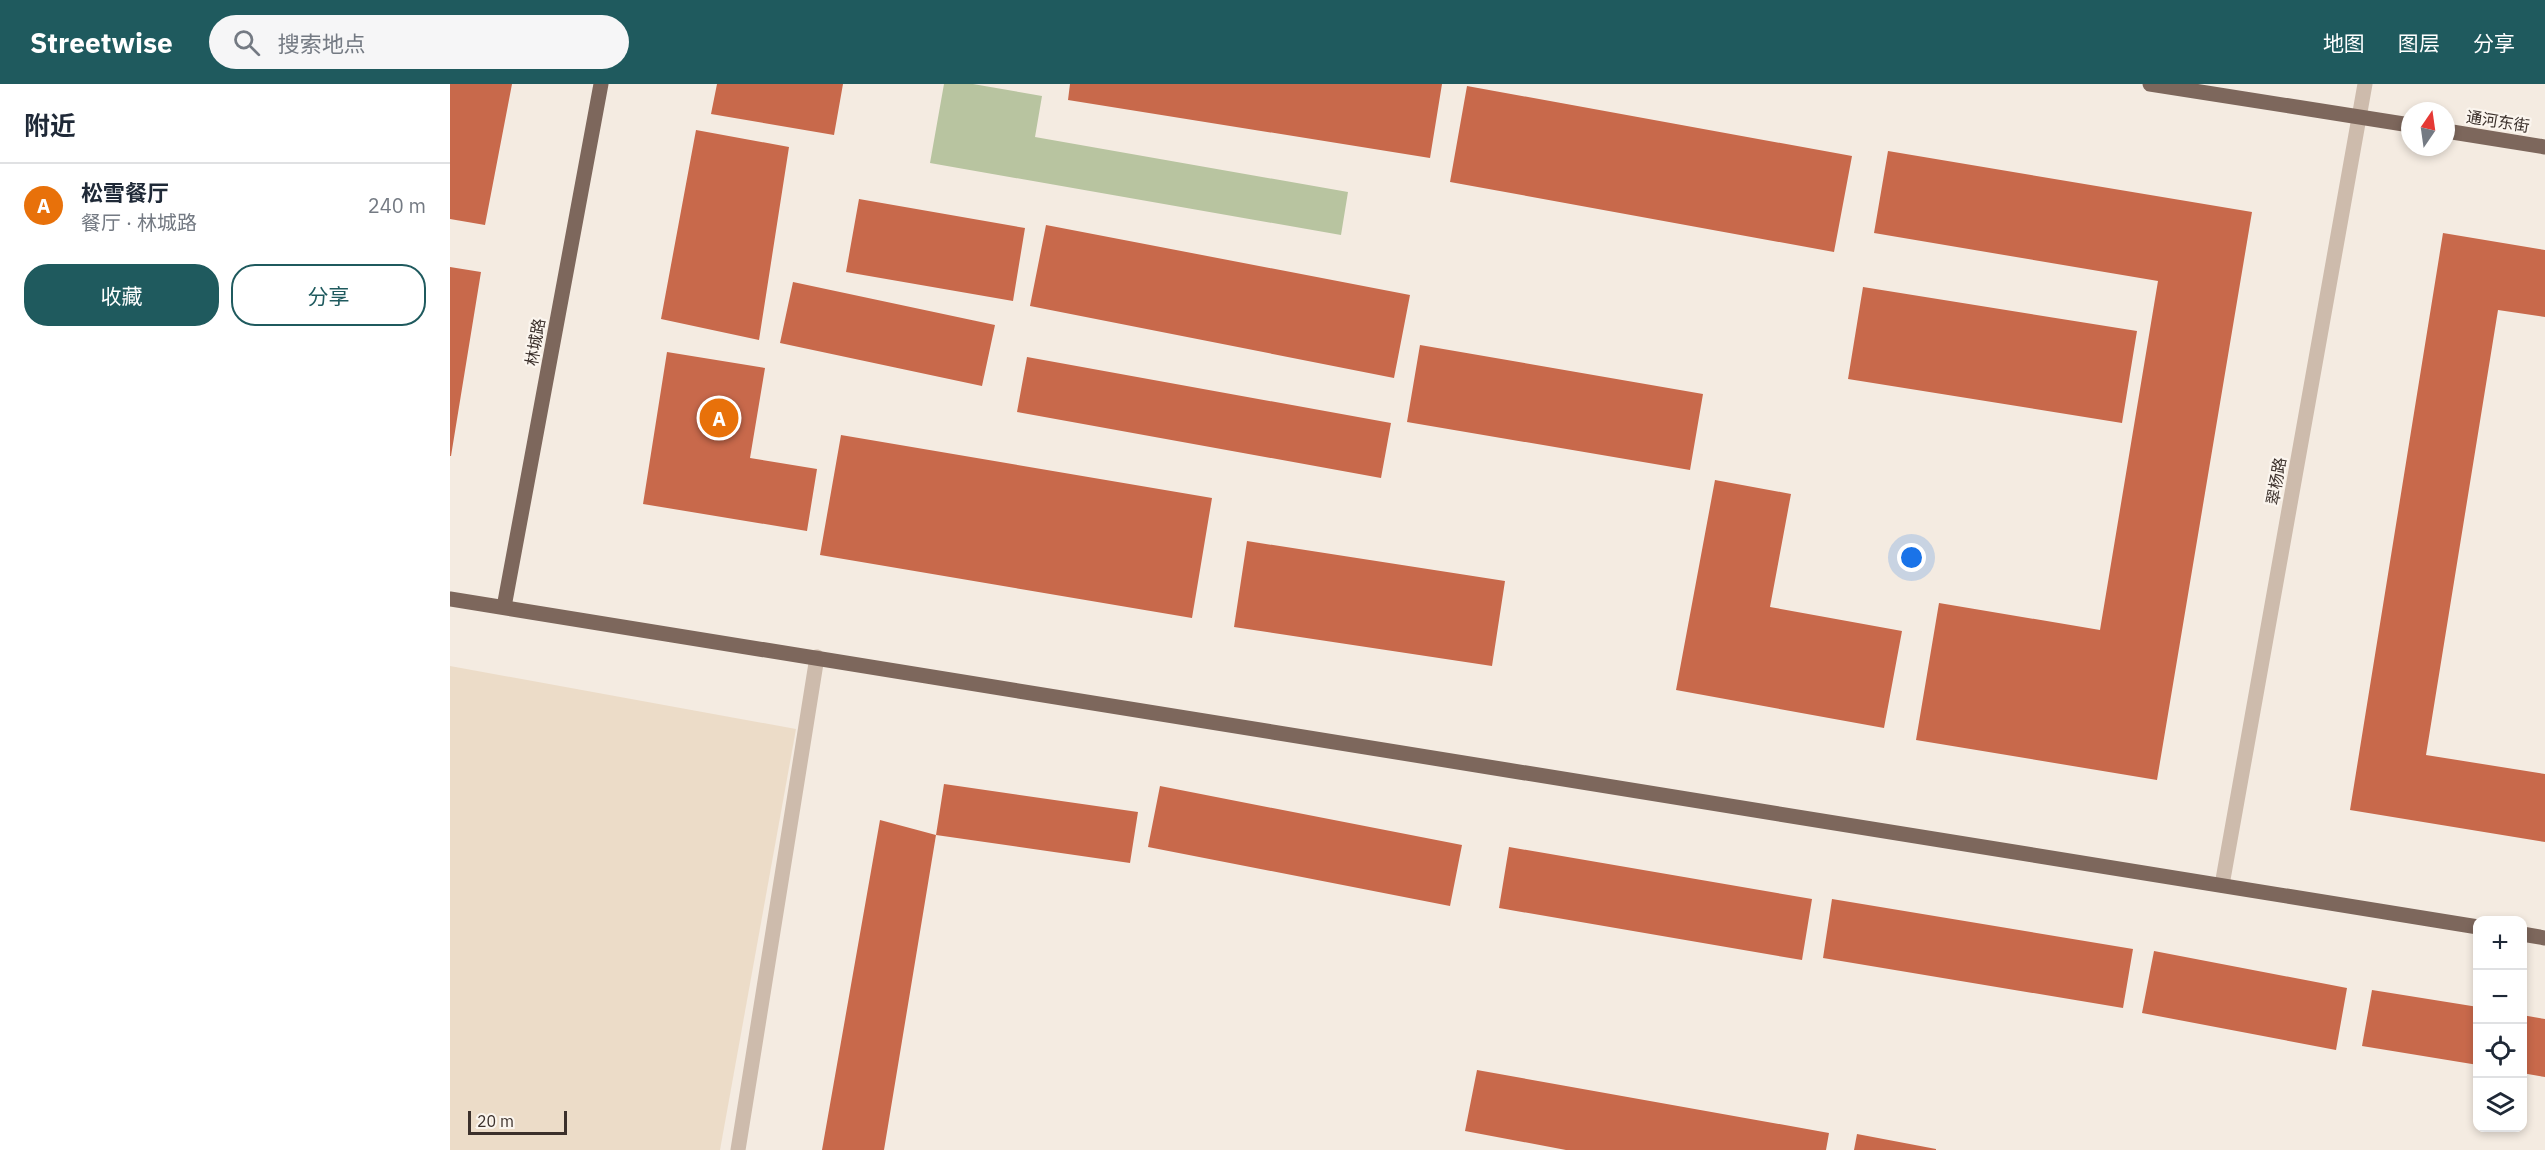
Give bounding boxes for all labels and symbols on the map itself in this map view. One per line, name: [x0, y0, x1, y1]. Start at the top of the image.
north arrow: [2401, 102, 2455, 156]
street label: 通河东街: [2465, 106, 2531, 136]
street label: 林城路: [521, 317, 549, 367]
pin: A: [700, 396, 738, 440]
street label: 翠杨路: [2262, 456, 2290, 506]
your location: [1897, 543, 1926, 572]
scale bar: [468, 1108, 567, 1136]

